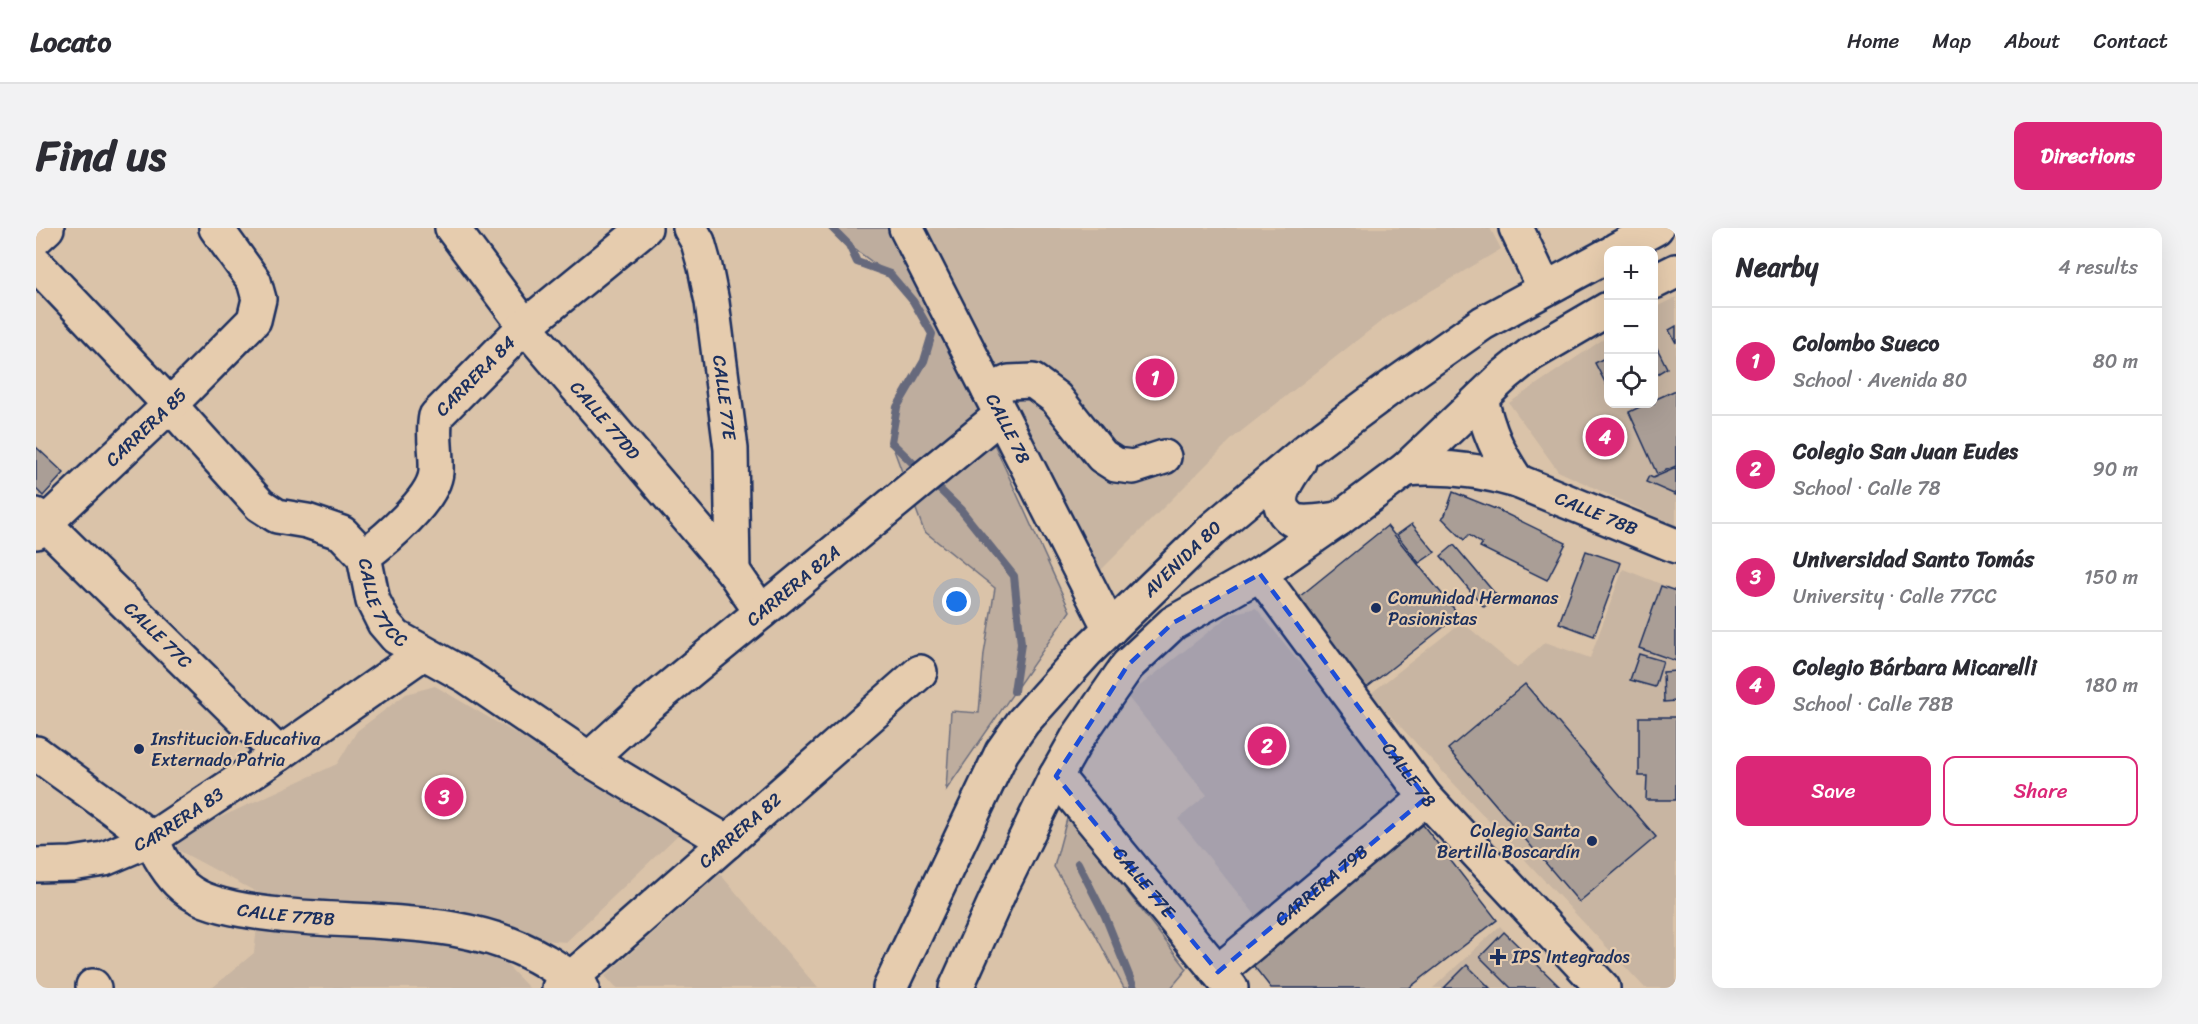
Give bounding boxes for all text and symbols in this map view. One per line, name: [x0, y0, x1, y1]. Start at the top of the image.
text: Locato: [30, 17, 111, 66]
text: Home: [1847, 22, 1899, 60]
text: Map: [1932, 22, 1971, 60]
text: About: [2004, 22, 2061, 60]
text: Contact: [2094, 22, 2168, 60]
text: Find us: [36, 119, 166, 193]
button: Directions: [2014, 122, 2162, 190]
text: Nearby: [1736, 244, 1818, 290]
map controls: [1604, 246, 1658, 408]
button: +: [1604, 246, 1658, 300]
text: 4 results: [2058, 250, 2138, 285]
button: −: [1604, 300, 1658, 354]
text: Colombo Sueco: [1793, 324, 1939, 363]
street label: CARRERA 84: [427, 328, 523, 424]
text: 1: [1751, 344, 1760, 379]
text: 80 m: [2093, 344, 2138, 379]
street label: CALLE 77E: [703, 353, 746, 443]
button: locate: [1604, 354, 1658, 408]
pin: 1: [1136, 356, 1174, 400]
text: School · Avenida 80: [1793, 363, 1967, 398]
street label: CALLE 77DD: [562, 373, 649, 468]
street label: CARRERA 85: [98, 380, 195, 475]
street label: CALLE 78: [977, 388, 1039, 470]
pin: 4: [1586, 414, 1624, 460]
text: Colegio San Juan Eudes: [1793, 432, 2018, 471]
text: 2: [1750, 452, 1761, 487]
text: 90 m: [2093, 452, 2138, 487]
text: School · Calle 78: [1793, 471, 1941, 506]
street label: CALLE 78B: [1550, 482, 1643, 545]
street label: AVENIDA 80: [1134, 512, 1229, 606]
street label: CARRERA 82A: [739, 537, 848, 635]
text: Universidad Santo Tomás: [1793, 540, 2034, 579]
street label: CALLE 77CC: [349, 556, 414, 656]
text: 3: [1750, 560, 1761, 595]
text: 150 m: [2084, 560, 2138, 595]
text: University · Calle 77CC: [1793, 579, 1997, 614]
place label: Comunidad Hermanas Pasionistas: [1388, 582, 1559, 635]
your location: [942, 587, 971, 616]
street label: CALLE 77C: [116, 593, 200, 677]
marker: Comunidad Hermanas Pasionistas: [1369, 601, 1383, 615]
text: Colegio Bárbara Micarelli: [1793, 648, 2037, 687]
text: 4: [1749, 668, 1762, 703]
text: 180 m: [2084, 668, 2138, 703]
text: School · Calle 78B: [1793, 687, 1953, 722]
place label: Institucion Educativa Externado Patria: [150, 723, 321, 776]
pin: 2: [1248, 724, 1286, 768]
street label: CALLE 78: [1374, 735, 1444, 816]
marker: Institucion Educativa Externado Patria: [132, 742, 146, 756]
button: Save: [1736, 756, 1931, 826]
button: Share: [1943, 756, 2138, 826]
pin: 3: [424, 774, 464, 820]
street label: CARRERA 83: [128, 779, 231, 861]
street label: CARRERA 82: [691, 784, 789, 877]
place label: Colegio Santa Bertilla Boscardín: [1437, 815, 1580, 868]
marker: Colegio Santa Bertilla Boscardín: [1585, 834, 1599, 848]
street label: CARRERA 79B: [1267, 836, 1376, 935]
street label: CALLE 77E: [1104, 839, 1184, 926]
street label: CALLE 77BB: [235, 893, 336, 935]
place label: IPS Integrados: [1511, 941, 1630, 973]
marker: IPS Integrados: [1489, 948, 1507, 966]

